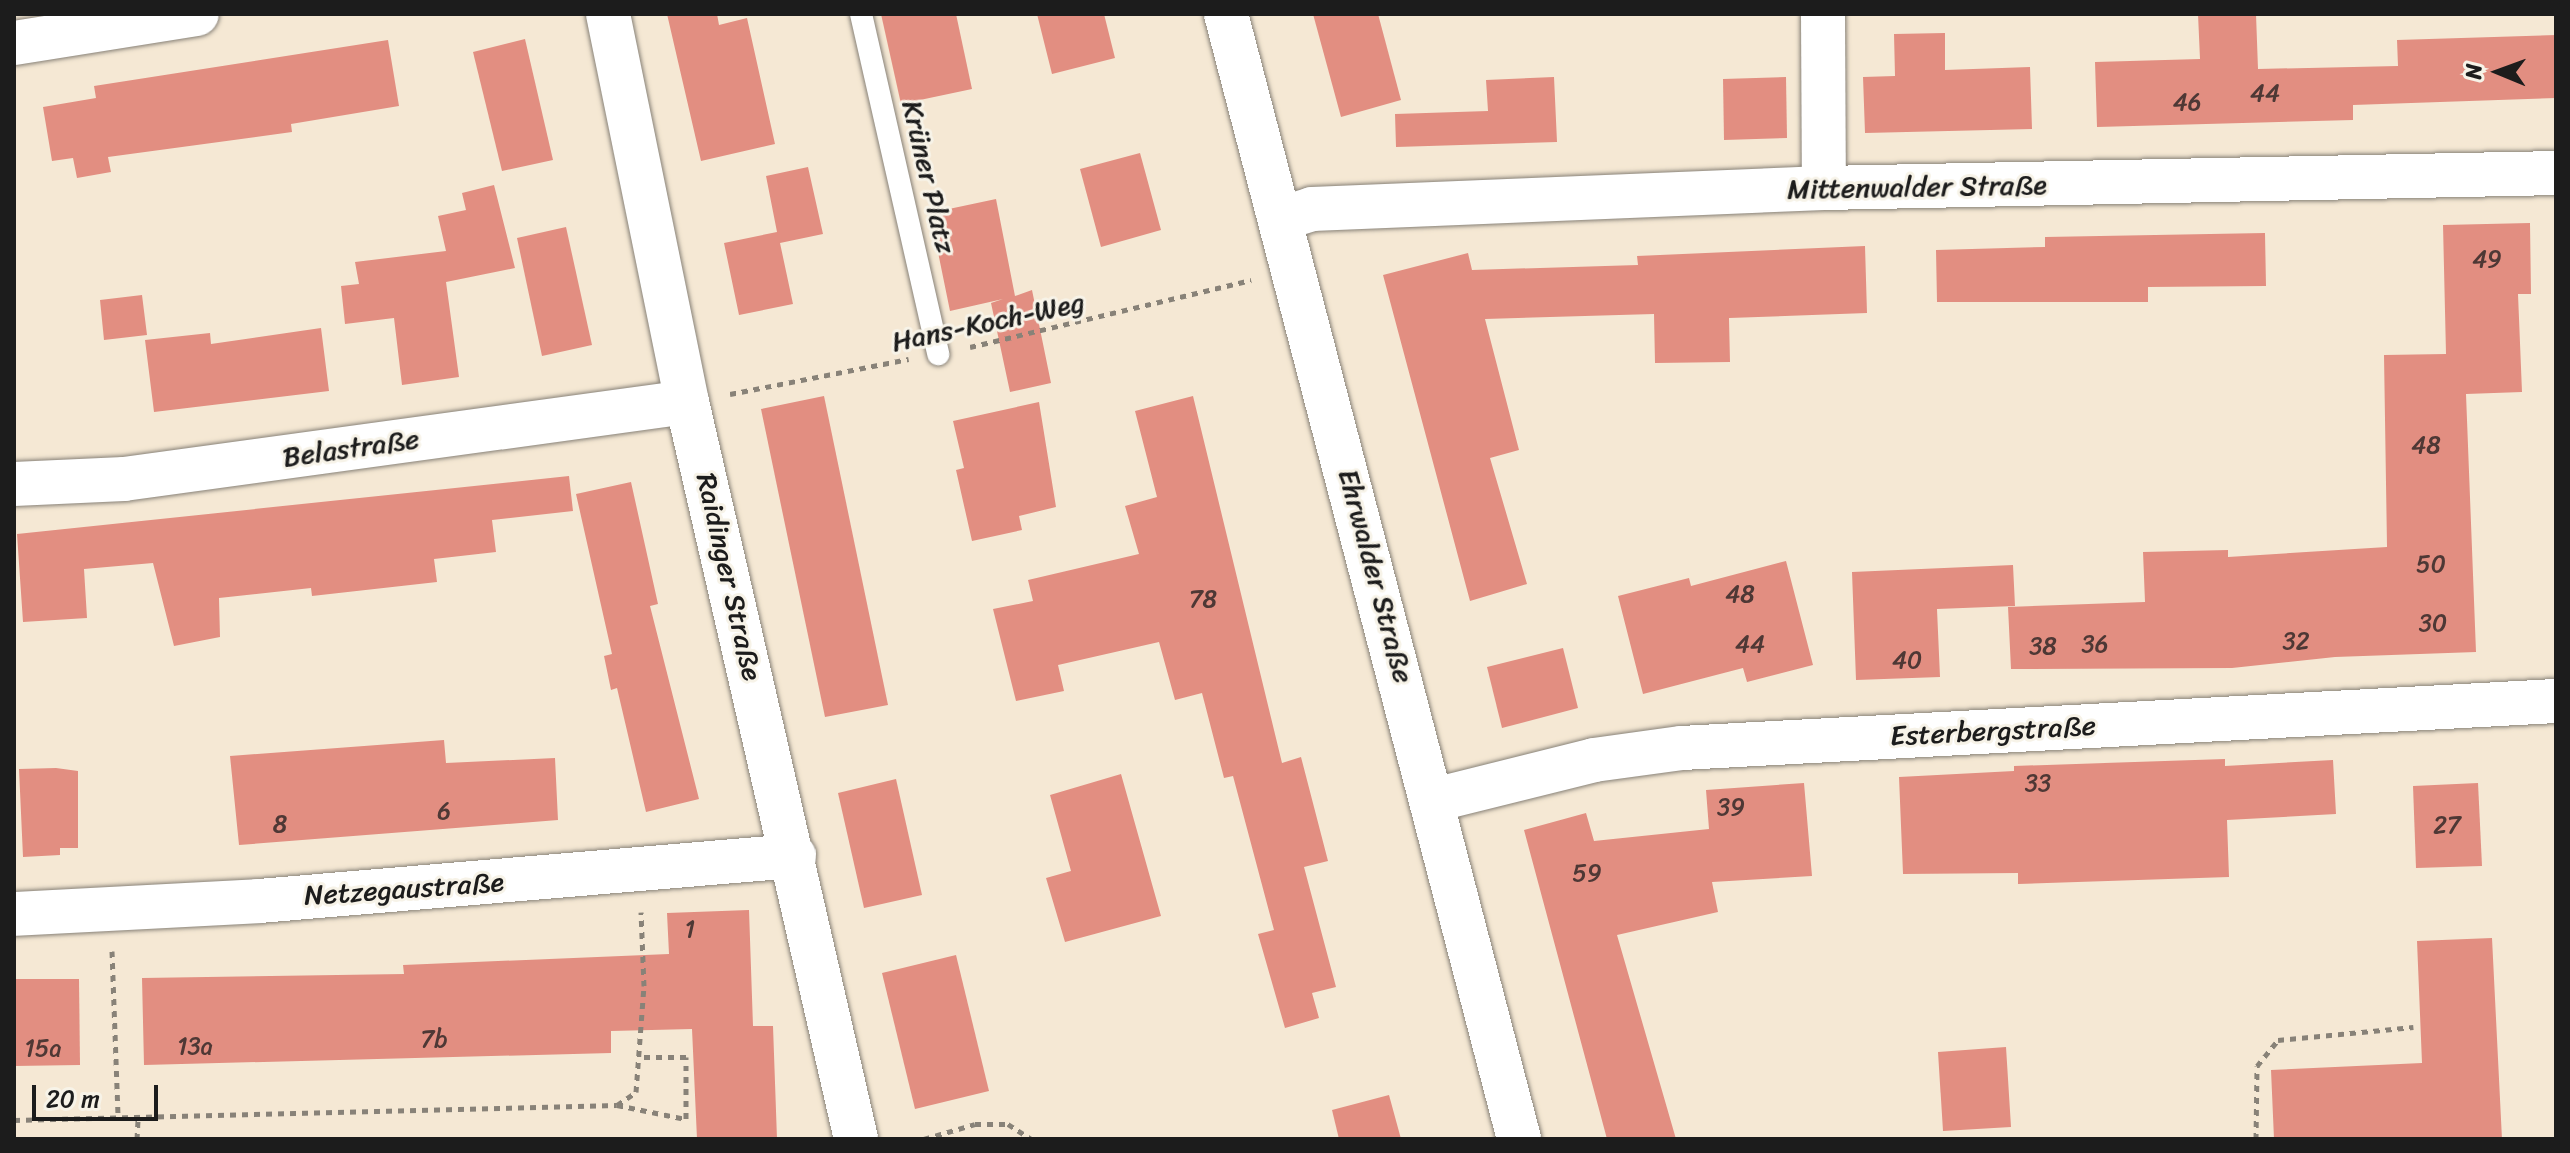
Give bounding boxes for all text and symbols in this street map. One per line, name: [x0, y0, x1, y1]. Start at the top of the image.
north arrow: [2458, 32, 2538, 112]
text: N: [2454, 64, 2493, 80]
house number: 44: [2250, 80, 2280, 108]
house number: 46: [2173, 89, 2201, 117]
street label: Krüner Platz: [895, 97, 963, 257]
street label: Mittenwalder Straße: [1786, 168, 2048, 206]
house number: 49: [2472, 246, 2502, 274]
street label: Hans-Koch-Weg: [889, 285, 1087, 359]
street label: Belastraße: [281, 422, 421, 474]
house number: 48: [2411, 432, 2441, 460]
street label: Ehrwalder Straße: [1331, 465, 1421, 687]
street label: Raidinger Straße: [689, 470, 769, 684]
house number: 50: [2416, 551, 2446, 579]
house number: 48: [1725, 581, 1755, 609]
house number: 78: [1189, 586, 1217, 614]
house number: 30: [2419, 610, 2447, 638]
house number: 32: [2282, 628, 2310, 656]
house number: 44: [1735, 631, 1765, 659]
house number: 36: [2082, 631, 2108, 659]
house number: 38: [2029, 633, 2057, 661]
house number: 40: [1892, 647, 1922, 675]
street label: Esterbergstraße: [1889, 709, 2097, 753]
house number: 33: [2025, 770, 2051, 798]
house number: 39: [1717, 794, 1745, 822]
house number: 6: [437, 798, 451, 826]
house number: 8: [273, 811, 287, 839]
house number: 27: [2433, 812, 2461, 840]
house number: 59: [1572, 860, 1602, 888]
street label: Netzegaustraße: [303, 865, 505, 913]
house number: 1: [685, 916, 695, 944]
house number: 7b: [421, 1026, 447, 1054]
house number: 13a: [177, 1033, 213, 1061]
house number: 15a: [24, 1035, 62, 1063]
scale bar: [36, 1069, 162, 1119]
text: 20 m: [46, 1078, 100, 1120]

